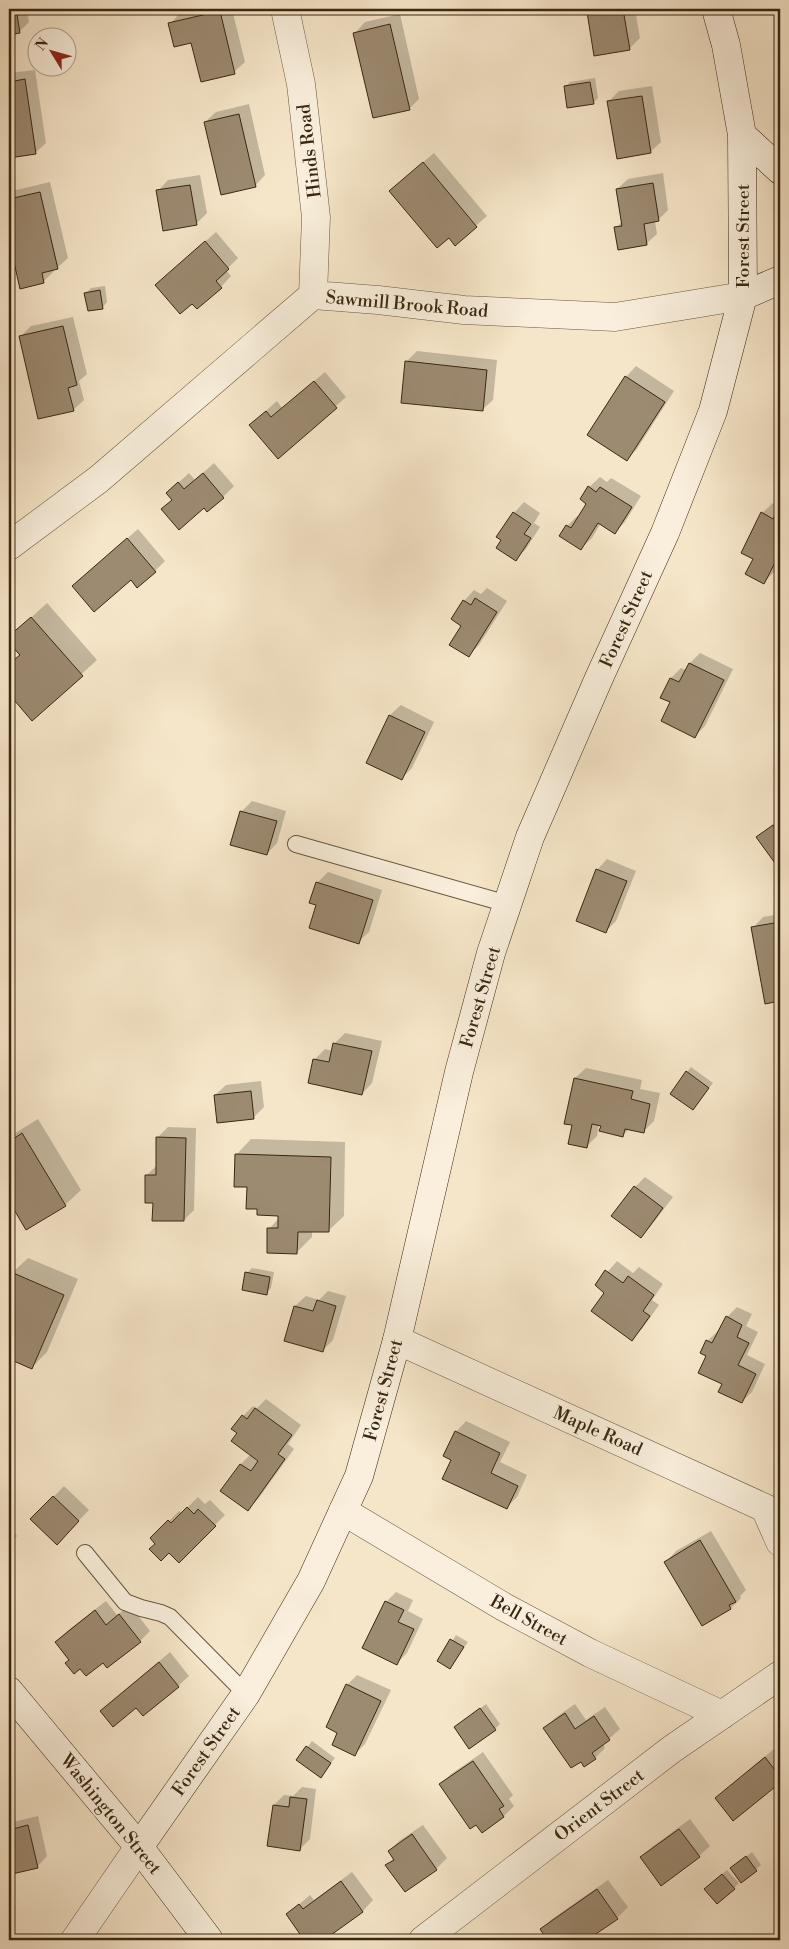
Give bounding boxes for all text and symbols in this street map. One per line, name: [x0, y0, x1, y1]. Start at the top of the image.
north arrow: [28, 28, 78, 78]
text: N: [32, 35, 53, 55]
street label: Hinds Road: [292, 102, 327, 199]
street label: Forest Street: [732, 183, 755, 288]
street label: Sawmill Brook Road: [325, 286, 490, 323]
street label: Forest Street: [595, 566, 658, 672]
street label: Forest Street: [455, 943, 506, 1050]
street label: Forest Street: [359, 1336, 408, 1444]
street label: Maple Road: [550, 1402, 647, 1462]
street label: Bell Street: [485, 1589, 572, 1651]
street label: Forest Street: [167, 1701, 246, 1801]
street label: Washington Street: [54, 1749, 167, 1880]
street label: Orient Street: [550, 1764, 649, 1847]

